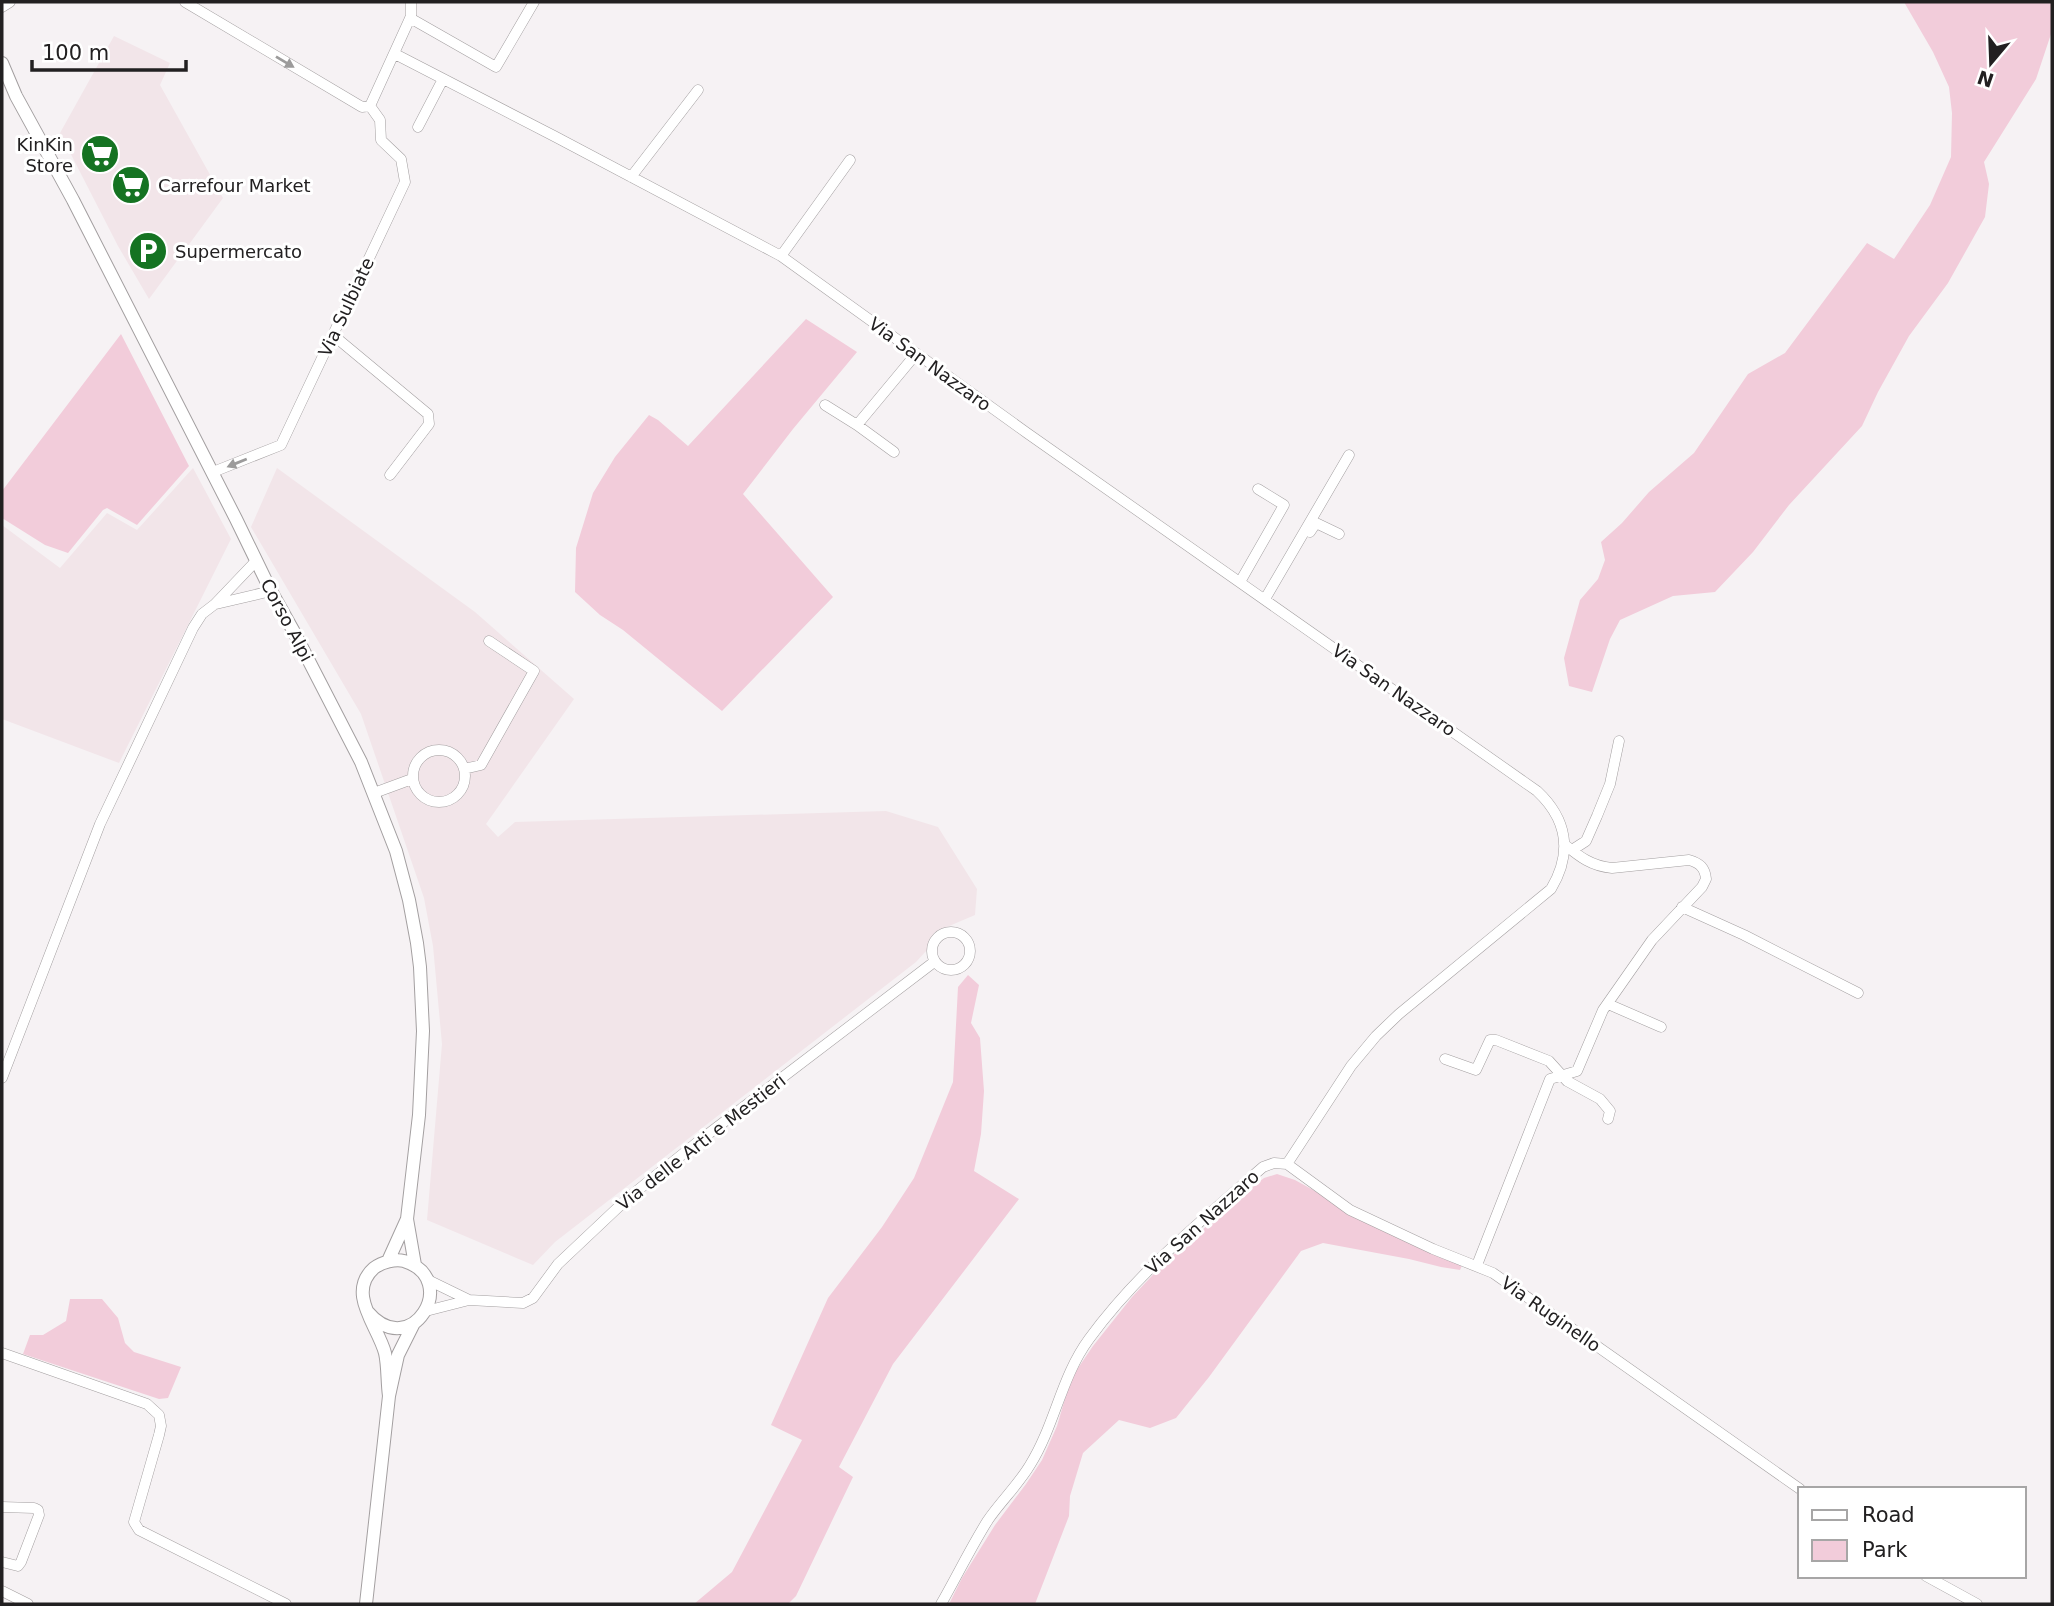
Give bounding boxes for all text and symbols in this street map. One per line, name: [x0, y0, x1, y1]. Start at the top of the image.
scale bar: [32, 28, 186, 72]
north arrow: [1956, 28, 2026, 98]
text: 100 m: [42, 41, 109, 65]
one-way arrow: [276, 55, 295, 68]
text: N: [1974, 66, 1997, 92]
supermarket icon: KinKin Store: [79, 133, 121, 175]
place label: KinKin Store: [17, 134, 73, 176]
supermarket icon: Carrefour Market: [110, 164, 152, 206]
place label: Carrefour Market: [158, 175, 311, 196]
parking icon: Supermercato: [127, 230, 169, 272]
place label: Supermercato: [175, 241, 302, 262]
street label: Via Sulbiate: [314, 254, 378, 360]
street label: Via San Nazzaro: [865, 313, 995, 415]
one-way arrow: [227, 457, 248, 468]
street label: Corso Alpi: [256, 575, 318, 665]
street label: Via San Nazzaro: [1328, 640, 1460, 740]
street label: Via delle Arti e Mestieri: [612, 1069, 790, 1215]
street label: Via San Nazzaro: [1141, 1165, 1263, 1279]
street label: Via Ruginello: [1497, 1272, 1605, 1356]
legend: [1798, 1487, 2026, 1578]
text: Road: [1862, 1503, 1915, 1527]
text: Park: [1862, 1538, 1908, 1562]

